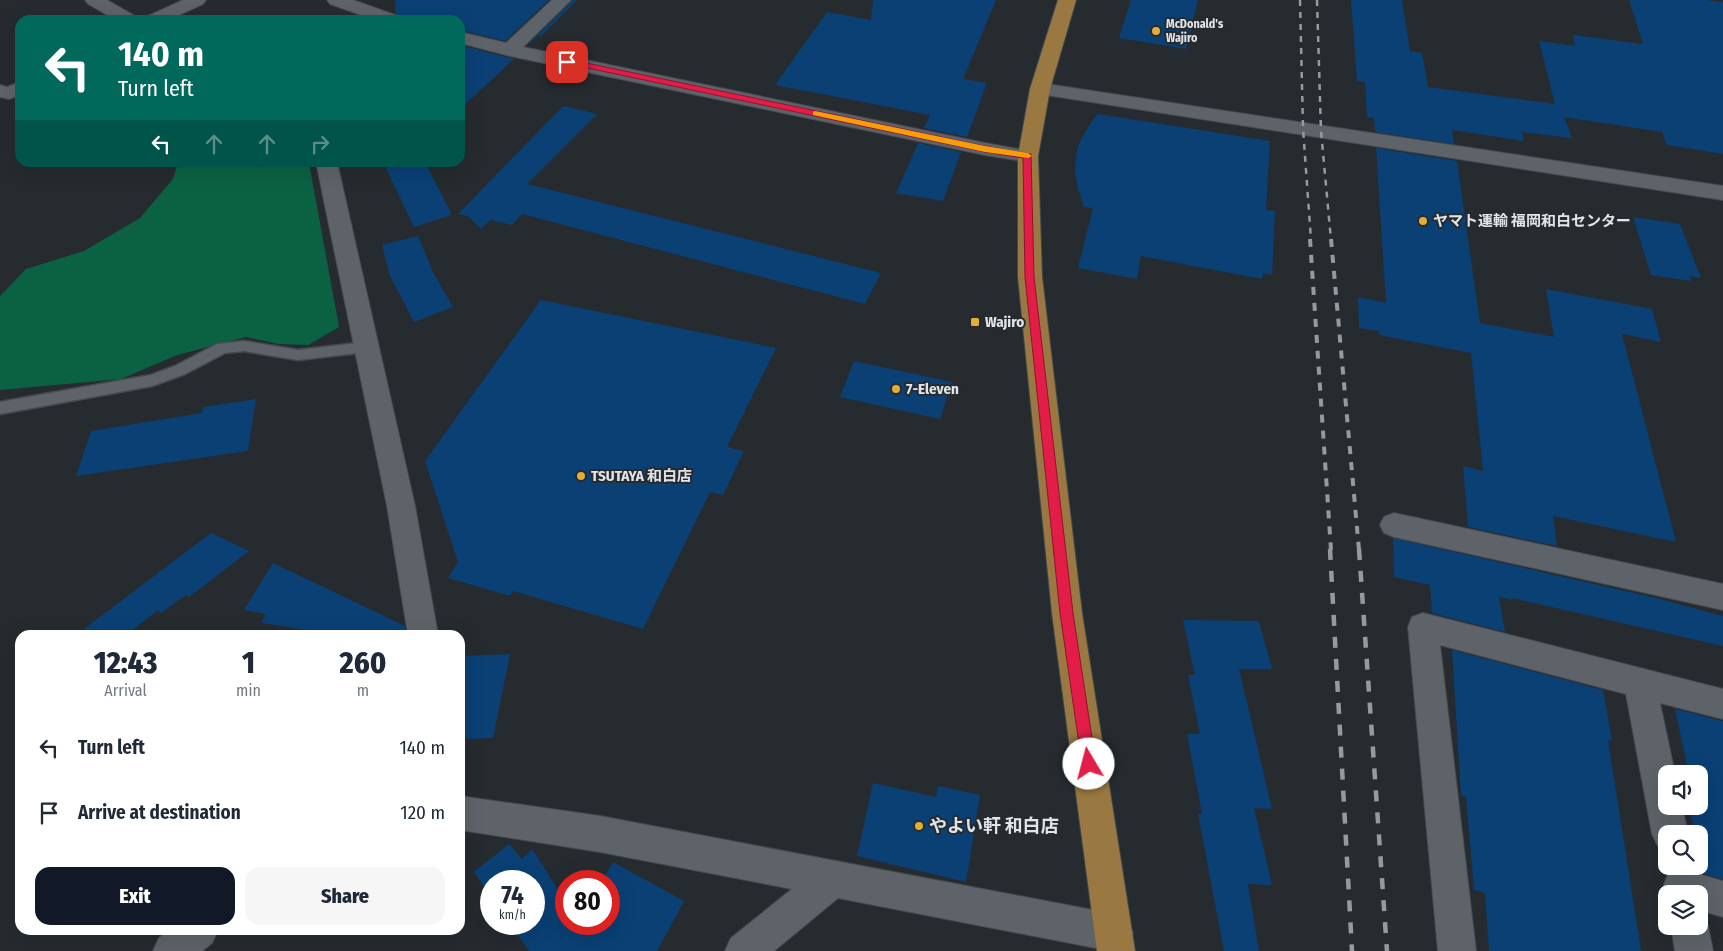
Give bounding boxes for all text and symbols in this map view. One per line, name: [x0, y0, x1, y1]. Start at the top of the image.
place label: McDonald's Wajiro: [1166, 17, 1224, 45]
marker: McDonald's Wajiro: [1150, 25, 1162, 37]
text: 140 m: [118, 33, 204, 75]
icon: left: [35, 35, 100, 100]
pin: [546, 41, 588, 83]
icon: arrive: [553, 48, 581, 76]
text: Turn left: [118, 75, 194, 102]
icon: left: [147, 130, 175, 158]
icon: ahead: [200, 130, 228, 158]
icon: ahead: [253, 130, 281, 158]
icon: right: [306, 130, 334, 158]
place label: ヤマト運輸 福岡和白センター: [1433, 212, 1631, 230]
marker: ヤマト運輸 福岡和白センター: [1417, 215, 1429, 227]
place label: Wajiro: [985, 313, 1024, 331]
marker: Wajiro: [969, 316, 981, 328]
place label: 7-Eleven: [906, 380, 959, 398]
marker: 7-Eleven: [890, 383, 902, 395]
place label: TSUTAYA 和白店: [591, 467, 692, 485]
marker: TSUTAYA 和白店: [575, 470, 587, 482]
text: 12:43: [94, 645, 157, 681]
text: 1: [242, 645, 255, 681]
text: 260: [340, 645, 386, 681]
text: Arrival: [104, 681, 147, 700]
text: min: [236, 681, 261, 700]
text: m: [357, 681, 369, 700]
icon: left: [35, 734, 63, 762]
text: Turn left: [78, 736, 145, 759]
text: 140 m: [399, 736, 445, 759]
position arrow: [1062, 737, 1114, 789]
map controls: [1658, 765, 1708, 935]
button: sound: [1658, 765, 1708, 815]
icon: arrive: [35, 799, 63, 827]
text: Arrive at destination: [78, 801, 241, 824]
text: 120 m: [400, 801, 445, 824]
place label: やよい軒 和白店: [929, 815, 1059, 837]
marker: やよい軒 和白店: [913, 820, 925, 832]
button: search: [1658, 825, 1708, 875]
button: Exit: [35, 867, 235, 925]
button: Share: [245, 867, 445, 925]
speed limit sign: 80: [555, 870, 620, 935]
text: 74: [501, 881, 524, 911]
button: layers: [1658, 885, 1708, 935]
text: km/h: [499, 908, 526, 922]

